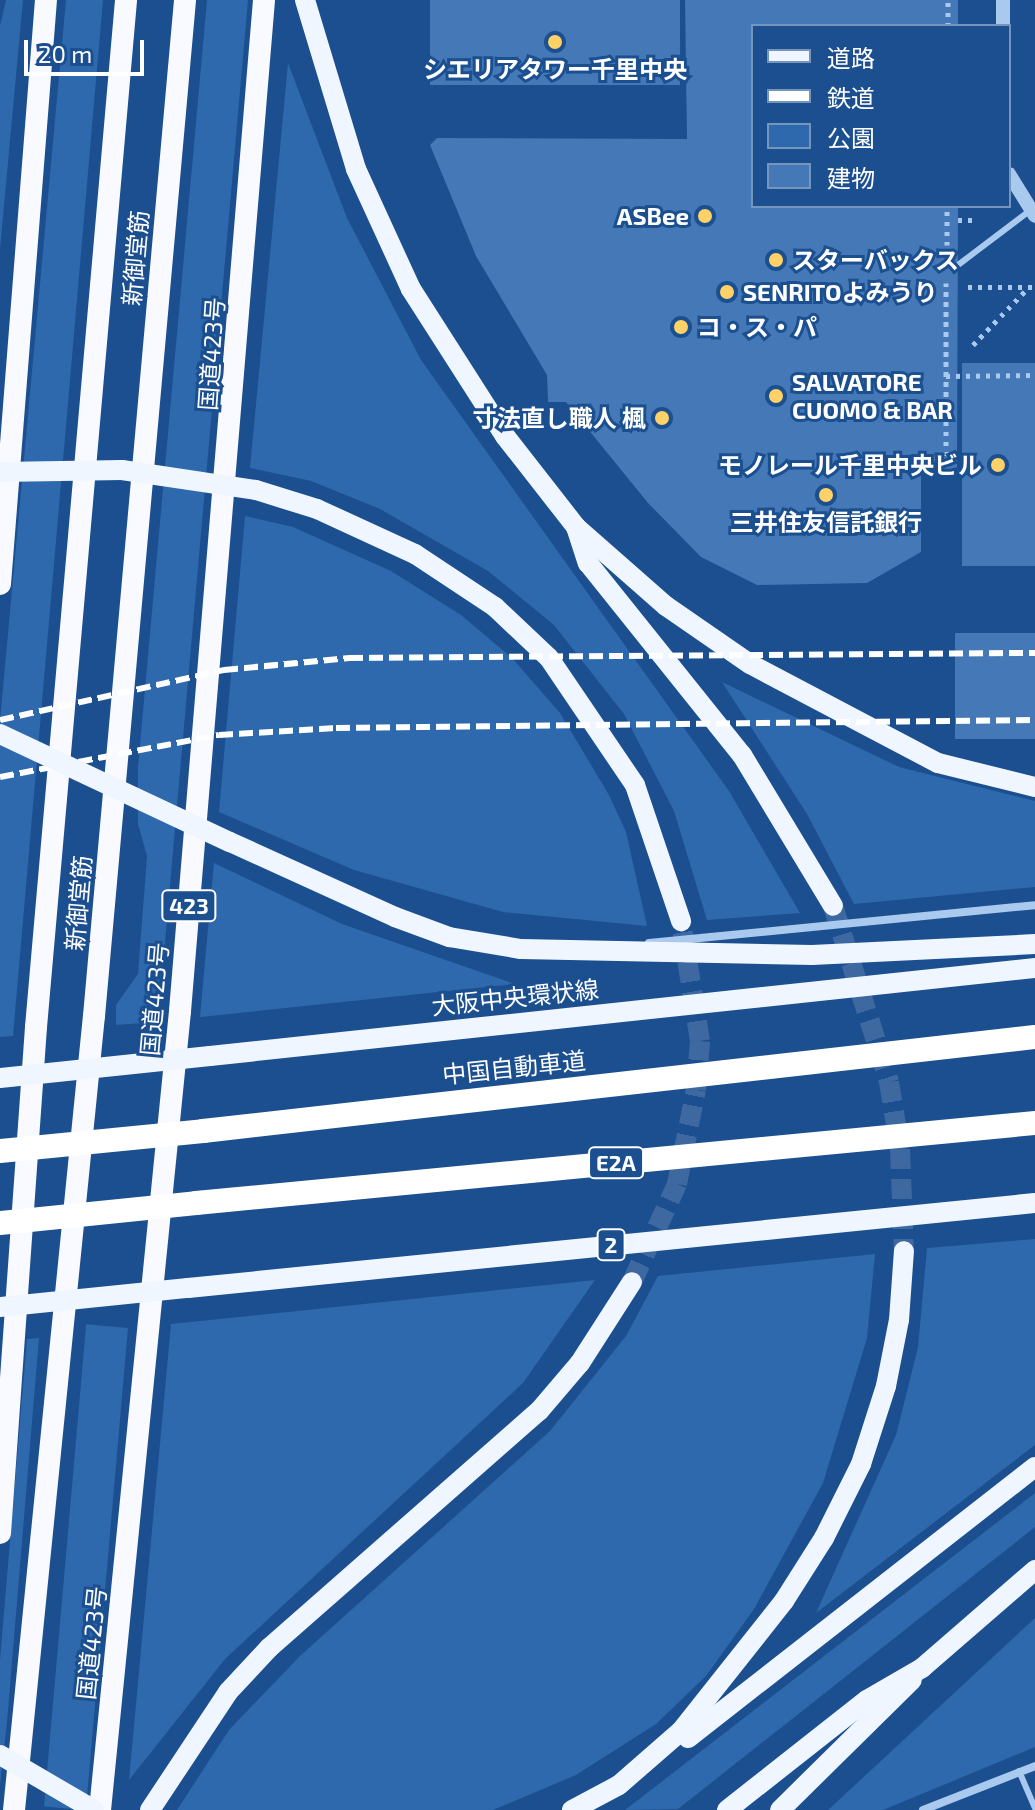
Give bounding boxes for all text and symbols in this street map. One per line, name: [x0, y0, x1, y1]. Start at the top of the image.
scale bar: [28, 24, 148, 74]
legend: [751, 24, 1011, 208]
marker: シエリアタワー千里中央: [546, 33, 564, 51]
text: 20 m: [38, 39, 92, 68]
text: 道路: [827, 43, 875, 72]
place label: シエリアタワー千里中央: [423, 55, 687, 83]
text: 鉄道: [827, 83, 875, 112]
text: 公園: [827, 123, 875, 152]
text: 建物: [827, 163, 875, 192]
place label: ASBee: [617, 202, 689, 230]
marker: ASBee: [696, 207, 714, 225]
street label: 新御堂筋: [116, 209, 154, 307]
place label: スターバックス: [792, 246, 960, 274]
marker: スターバックス: [767, 251, 785, 269]
place label: SENRITOよみうり: [743, 278, 938, 306]
marker: SENRITOよみうり: [718, 283, 736, 301]
street label: 国道423号: [193, 296, 229, 412]
place label: コ・ス・パ: [697, 313, 817, 341]
marker: コ・ス・パ: [672, 318, 690, 336]
place label: SALVATORE CUOMO & BAR: [792, 368, 953, 424]
marker: SALVATORE CUOMO & BAR: [767, 387, 785, 405]
place label: 寸法直し職人 楓: [473, 404, 646, 432]
marker: 寸法直し職人 楓: [653, 409, 671, 427]
place label: モノレール千里中央ビル: [718, 451, 982, 479]
marker: モノレール千里中央ビル: [989, 456, 1007, 474]
marker: 三井住友信託銀行: [817, 486, 835, 504]
place label: 三井住友信託銀行: [730, 508, 922, 536]
street label: 新御堂筋: [59, 854, 97, 952]
road number: 423: [161, 888, 217, 924]
street label: 国道423号: [135, 941, 173, 1057]
street label: 大阪中央環状線: [430, 974, 600, 1020]
street label: 中国自動車道: [441, 1045, 587, 1089]
road number: E2A: [588, 1145, 644, 1181]
road number: 2: [595, 1227, 627, 1263]
street label: 国道423号: [71, 1585, 111, 1701]

